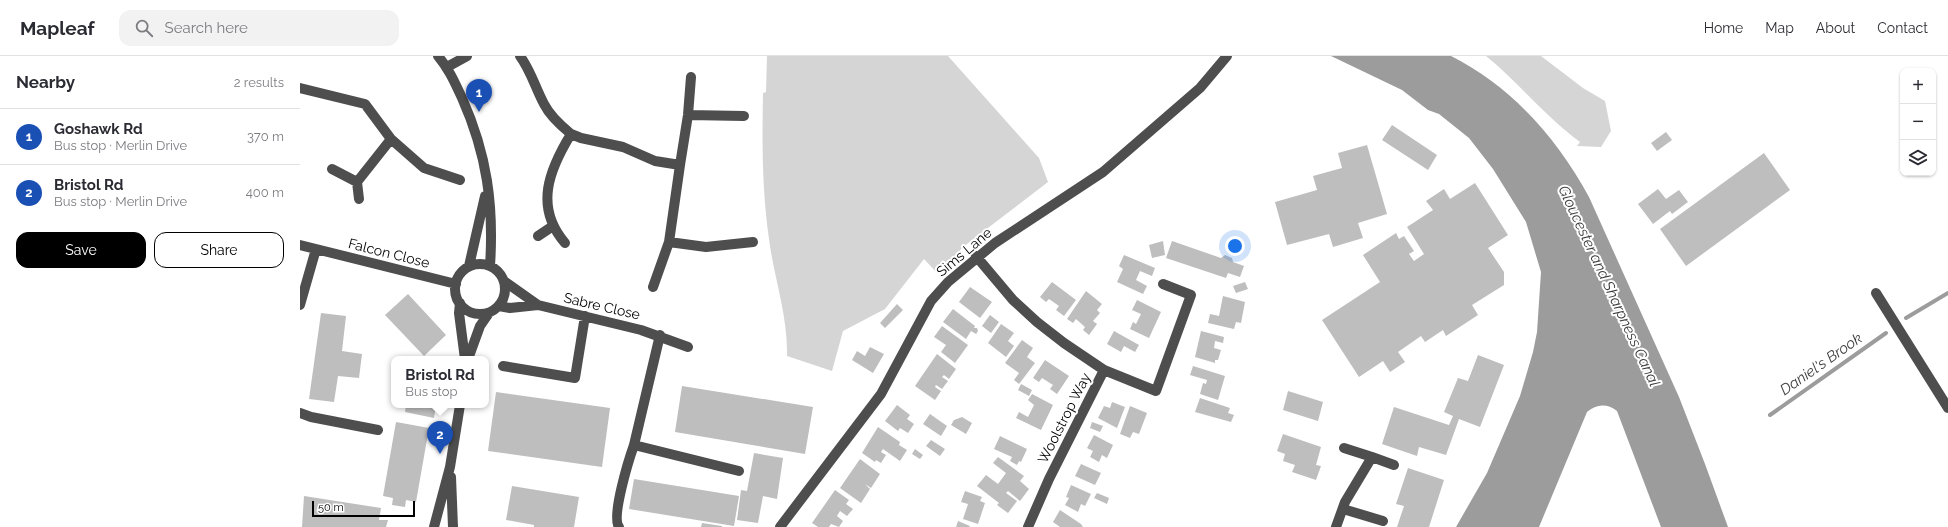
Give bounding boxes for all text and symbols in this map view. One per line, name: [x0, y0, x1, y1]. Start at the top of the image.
search box: [119, 10, 399, 46]
text: Mapleaf: [20, 17, 95, 39]
icon: search: [133, 17, 155, 39]
text: Search here: [165, 19, 248, 37]
text: Home: [1704, 20, 1743, 36]
text: Map: [1765, 20, 1794, 36]
text: About: [1816, 20, 1855, 36]
text: Contact: [1877, 20, 1928, 36]
map controls: [1900, 68, 1936, 176]
button: +: [1900, 68, 1936, 104]
text: Nearby: [16, 72, 75, 92]
text: 2 results: [234, 75, 284, 90]
pin: 1: [466, 79, 492, 112]
button: −: [1900, 104, 1936, 140]
text: Goshawk Rd: [54, 120, 143, 138]
text: 1: [26, 129, 32, 144]
text: 370 m: [247, 129, 284, 144]
text: Bus stop · Merlin Drive: [54, 138, 187, 153]
button: layers: [1900, 140, 1936, 176]
text: Bristol Rd: [54, 176, 123, 194]
water label: Gloucester and Sharpness Canal: [1554, 182, 1664, 390]
text: 2: [25, 185, 33, 200]
text: 400 m: [246, 185, 284, 200]
text: Bus stop · Merlin Drive: [54, 194, 187, 209]
street label: Sims Lane: [933, 224, 995, 280]
button: Save: [16, 232, 146, 268]
button: Share: [154, 232, 284, 268]
street label: Falcon Close: [347, 235, 431, 271]
your location: [1225, 236, 1245, 256]
street label: Sabre Close: [562, 289, 642, 323]
water label: Daniel's Brook: [1776, 329, 1866, 399]
popup: [391, 356, 489, 408]
text: Bristol Rd: [405, 366, 475, 384]
street label: Woolstrop Way: [1034, 370, 1094, 466]
text: Bus stop: [405, 384, 458, 399]
pin: 2: [427, 421, 453, 454]
scale bar: [312, 499, 415, 518]
text: 50 m: [318, 501, 344, 514]

